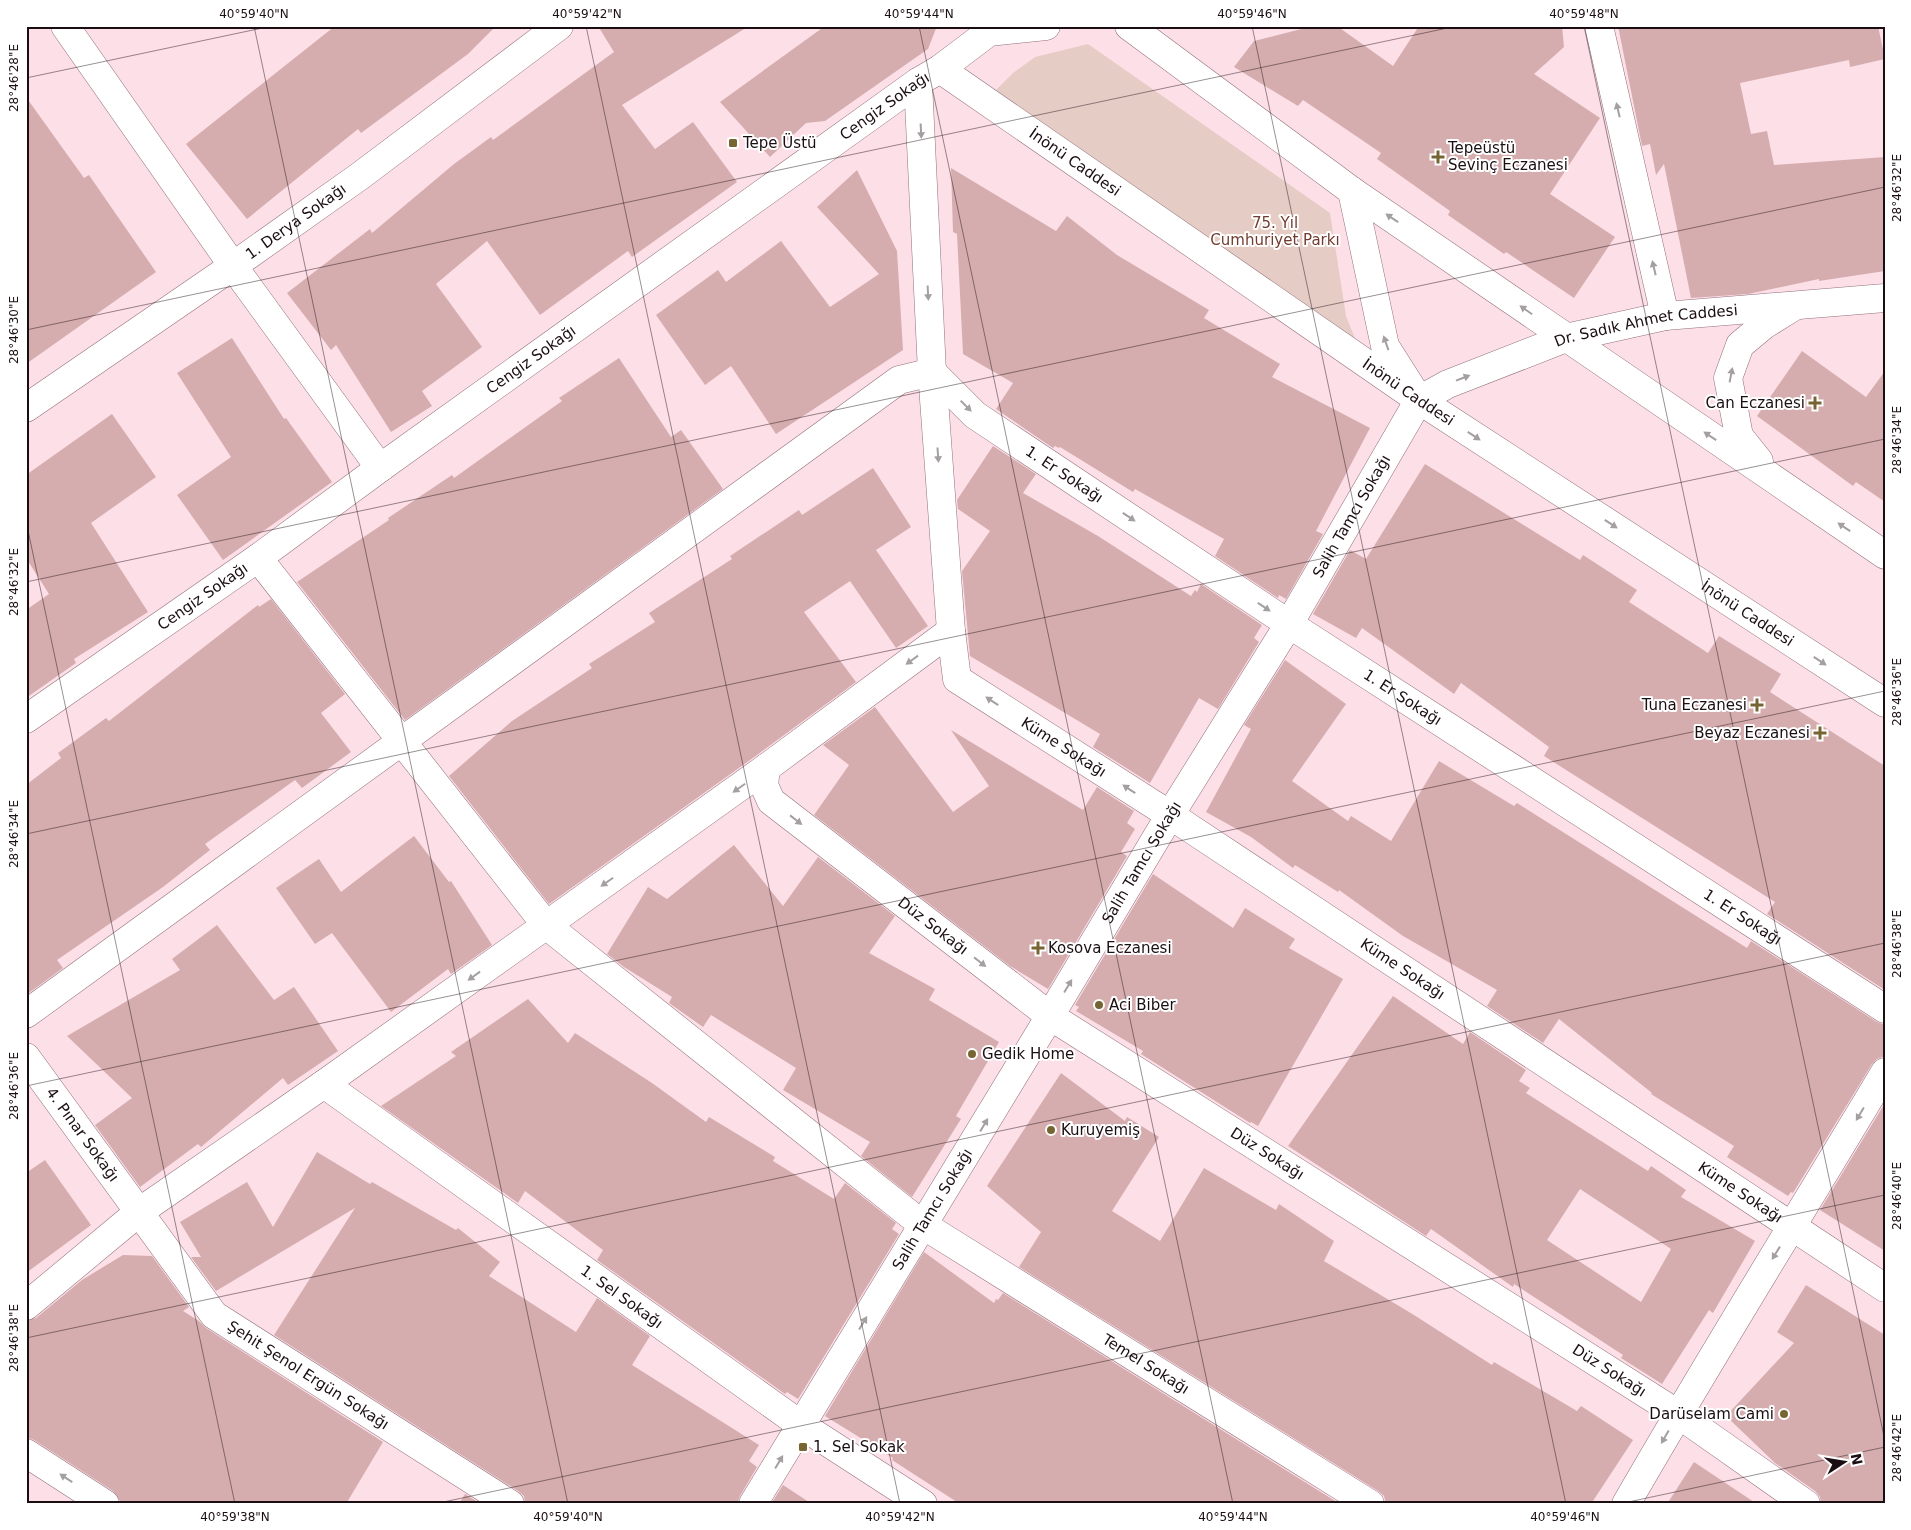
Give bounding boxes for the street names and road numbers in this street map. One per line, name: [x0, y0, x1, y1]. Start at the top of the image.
street label: Cengiz Sokağı: [836, 68, 933, 144]
street label: İnönü Caddesi: [1026, 124, 1124, 200]
street label: 1. Derya Sokağı: [242, 180, 350, 263]
street label: Dr. Sadık Ahmet Caddesi: [1552, 301, 1738, 351]
street label: Cengiz Sokağı: [483, 321, 579, 398]
street label: İnönü Caddesi: [1359, 354, 1458, 429]
street label: 1. Er Sokağı: [1022, 442, 1107, 507]
street label: Salih Tamcı Sokağı: [1309, 452, 1394, 581]
street label: Cengiz Sokağı: [154, 559, 251, 634]
street label: İnönü Caddesi: [1698, 576, 1797, 650]
street label: 1. Er Sokağı: [1360, 665, 1445, 729]
street label: Küme Sokağı: [1018, 713, 1110, 781]
street label: Salih Tamcı Sokağı: [1098, 798, 1185, 927]
street label: 1. Er Sokağı: [1700, 885, 1785, 949]
street label: Düz Sokağı: [894, 893, 972, 958]
street label: Küme Sokağı: [1357, 935, 1448, 1003]
street label: 4. Pınar Sokağı: [42, 1084, 123, 1185]
street label: Düz Sokağı: [1227, 1124, 1307, 1184]
street label: Salih Tamcı Sokağı: [889, 1145, 976, 1273]
street label: Küme Sokağı: [1695, 1158, 1786, 1227]
street label: 1. Sel Sokağı: [577, 1261, 666, 1332]
street label: Şehit Şenol Ergün Sokağı: [224, 1317, 392, 1433]
street label: Temel Sokağı: [1098, 1330, 1192, 1398]
street label: Düz Sokağı: [1569, 1340, 1650, 1401]

